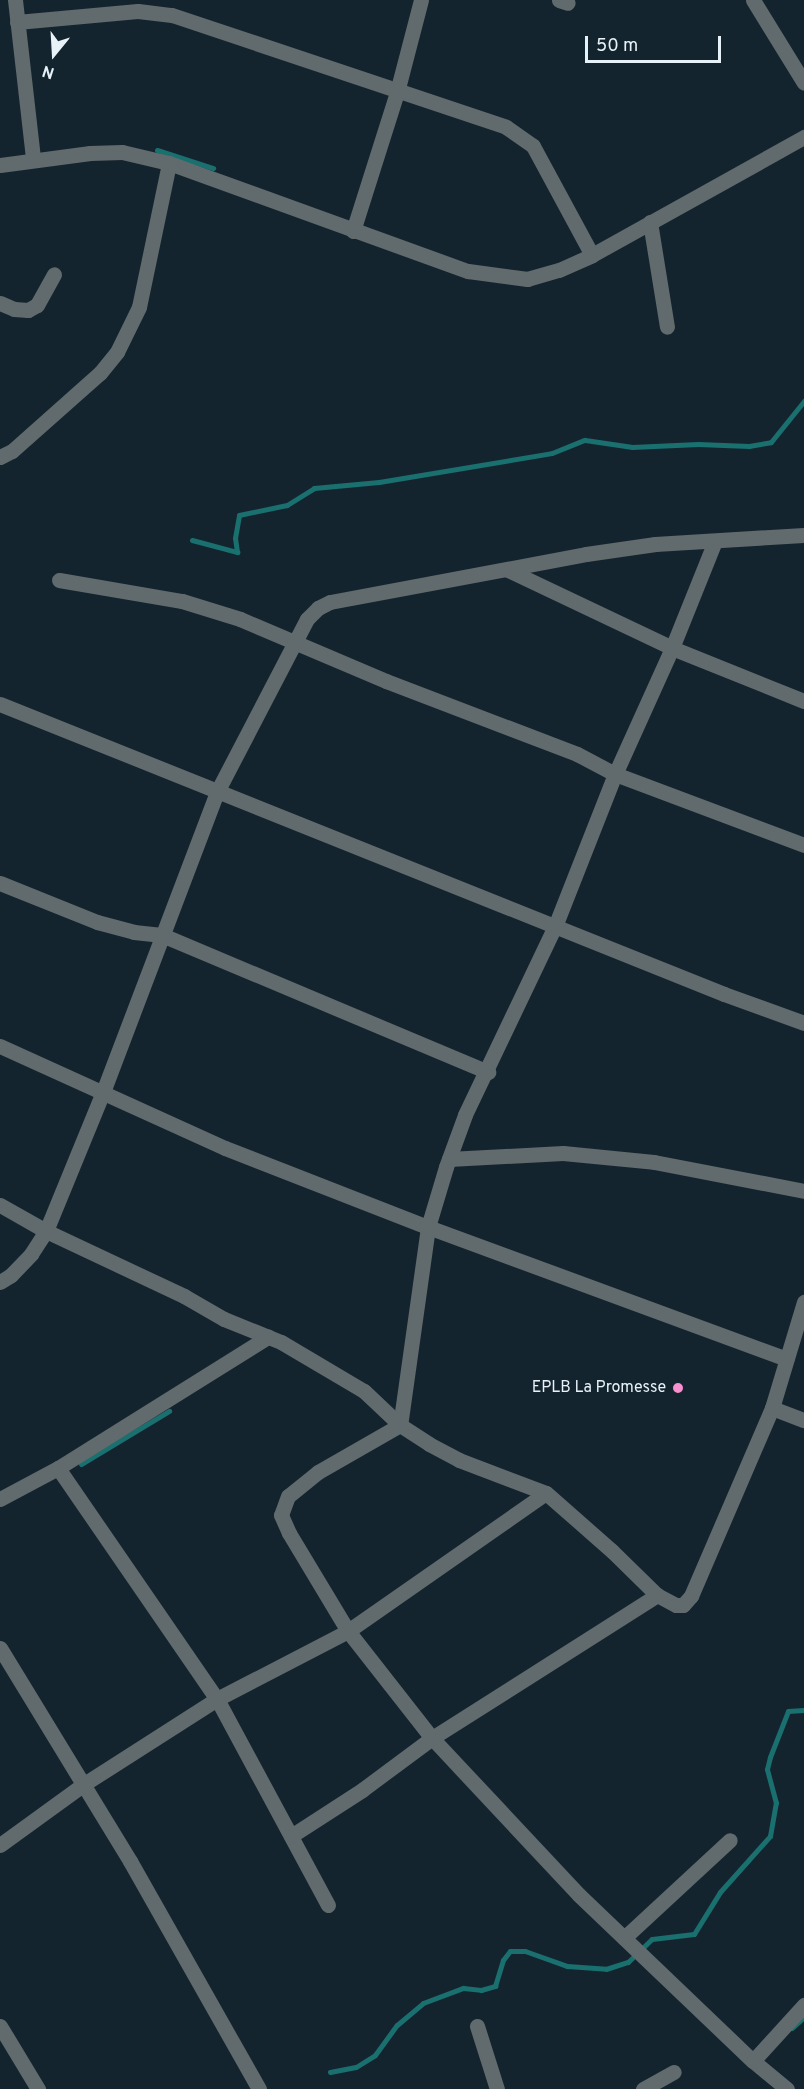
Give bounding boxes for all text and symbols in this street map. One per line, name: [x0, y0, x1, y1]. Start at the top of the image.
north arrow: [24, 24, 84, 84]
scale bar: [588, 24, 724, 62]
text: 50 m: [596, 35, 638, 58]
text: N: [40, 60, 57, 82]
place label: EPLB La Promesse: [532, 1378, 666, 1398]
marker: EPLB La Promesse: [671, 1381, 685, 1395]

